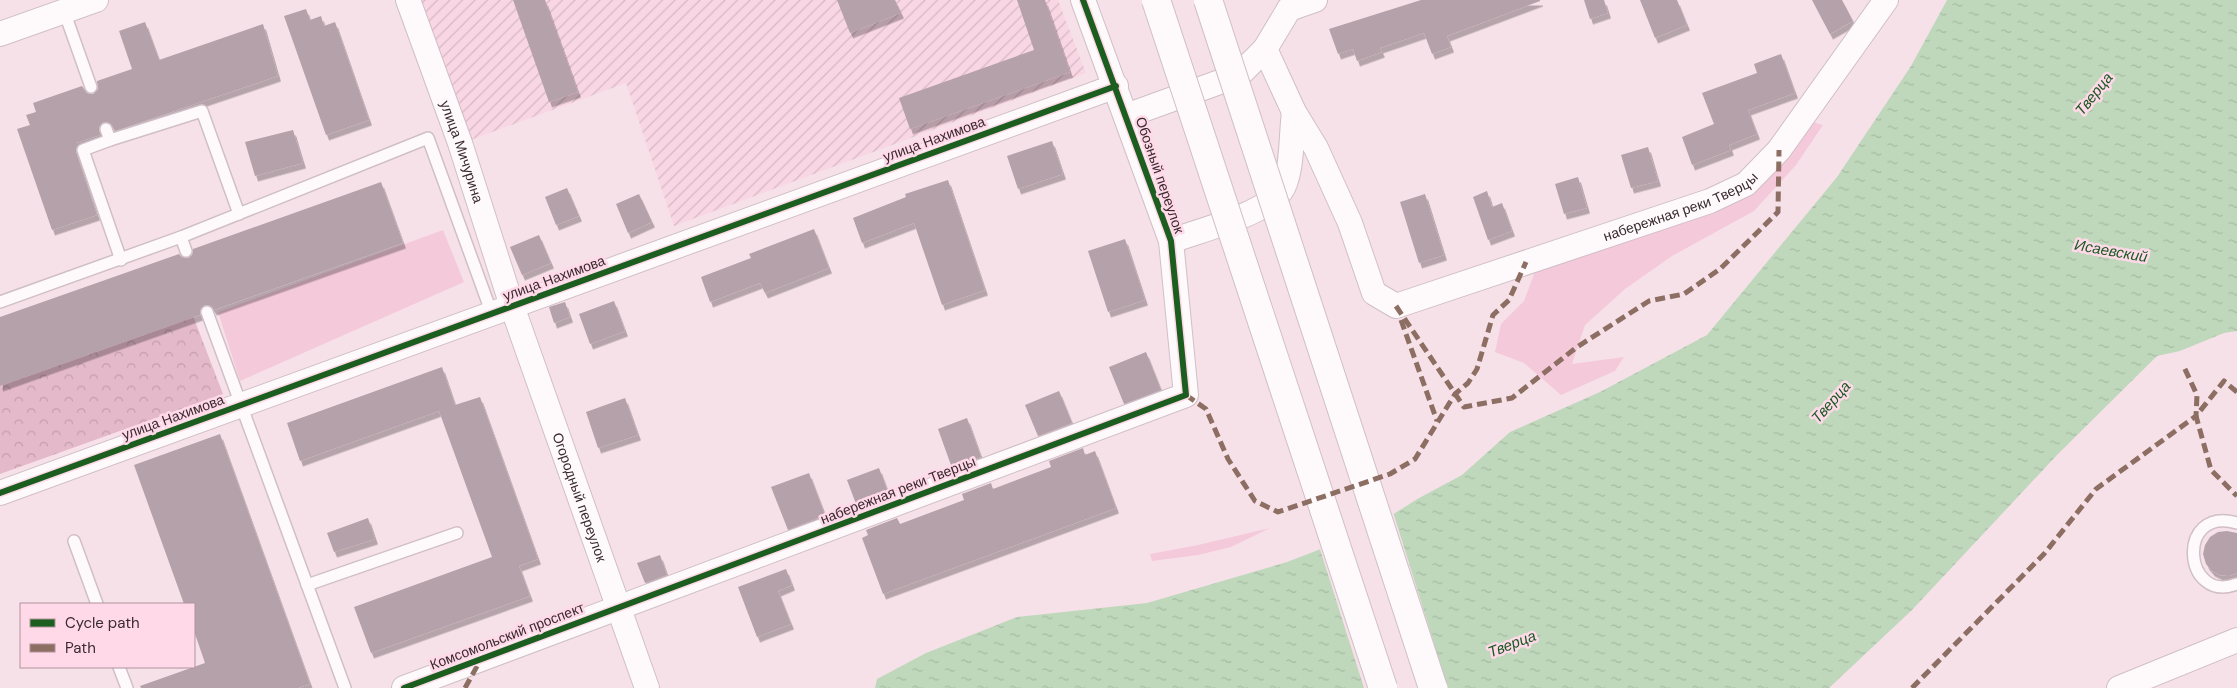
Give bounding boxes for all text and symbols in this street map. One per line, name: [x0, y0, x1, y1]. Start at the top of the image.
water label: Тверца: [2071, 68, 2117, 120]
street label: улица Мичурина: [436, 98, 488, 205]
street label: улица Нахимова: [880, 112, 988, 166]
street label: Обозный переулок: [1132, 114, 1189, 236]
street label: набережная реки Тверцы: [1601, 168, 1762, 245]
water label: Исаевский: [2073, 235, 2150, 267]
street label: улица Нахимова: [500, 251, 608, 305]
water label: Тверца: [1807, 377, 1855, 427]
street label: улица Нахимова: [119, 390, 227, 444]
street label: Огородный переулок: [548, 430, 611, 565]
street label: набережная реки Тверцы: [818, 452, 978, 528]
street label: Комсомольский проспект: [427, 598, 587, 674]
legend: [20, 603, 195, 668]
text: Cycle path: [65, 613, 140, 633]
water label: Тверца: [1485, 626, 1539, 662]
text: Path: [65, 638, 96, 658]

